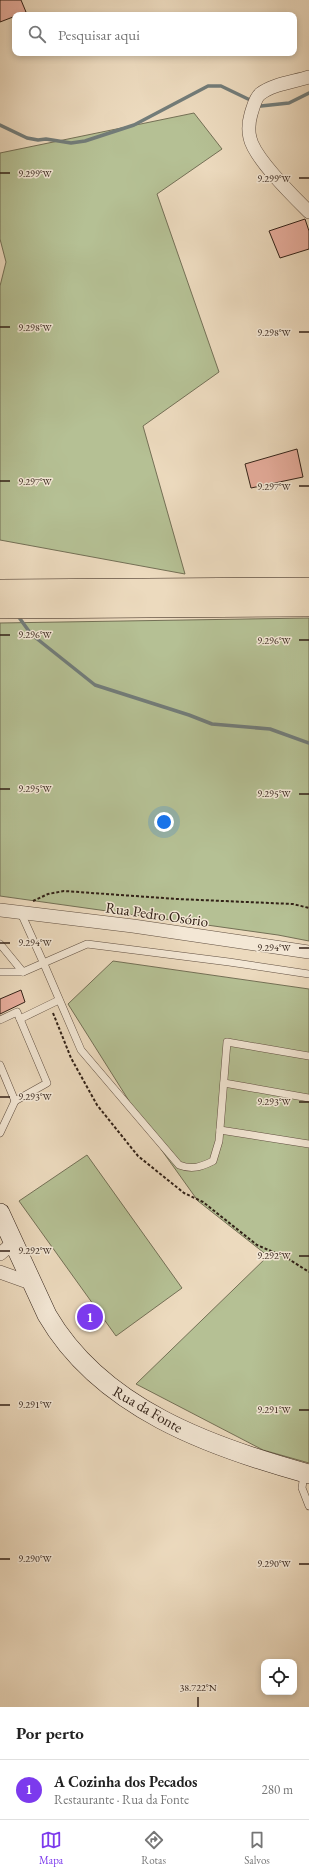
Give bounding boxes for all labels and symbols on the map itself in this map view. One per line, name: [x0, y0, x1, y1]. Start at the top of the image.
text: 9.299°W: [18, 167, 53, 180]
text: 9.299°W: [257, 172, 292, 185]
text: 9.298°W: [18, 321, 53, 334]
text: 9.298°W: [257, 326, 292, 339]
text: 9.297°W: [18, 475, 53, 488]
text: 9.297°W: [257, 480, 292, 493]
text: 9.296°W: [18, 628, 53, 641]
text: 9.296°W: [257, 634, 292, 647]
text: 9.295°W: [18, 782, 53, 795]
text: 9.295°W: [257, 787, 292, 800]
your location: [154, 812, 174, 832]
street label: Rua Pedro Osório: [104, 897, 210, 931]
text: 9.294°W: [18, 936, 53, 949]
text: 9.294°W: [257, 941, 292, 954]
text: 9.293°W: [18, 1090, 53, 1103]
text: 9.293°W: [257, 1095, 292, 1108]
text: 9.292°W: [18, 1244, 53, 1257]
text: 9.292°W: [257, 1249, 292, 1262]
pin: 1: [77, 1302, 103, 1332]
street label: Rua da Fonte: [110, 1381, 186, 1437]
text: 9.291°W: [18, 1398, 53, 1411]
text: 9.291°W: [257, 1403, 292, 1416]
text: 9.290°W: [18, 1552, 53, 1565]
text: 9.290°W: [257, 1557, 292, 1570]
text: 38.722°N: [179, 1681, 217, 1694]

